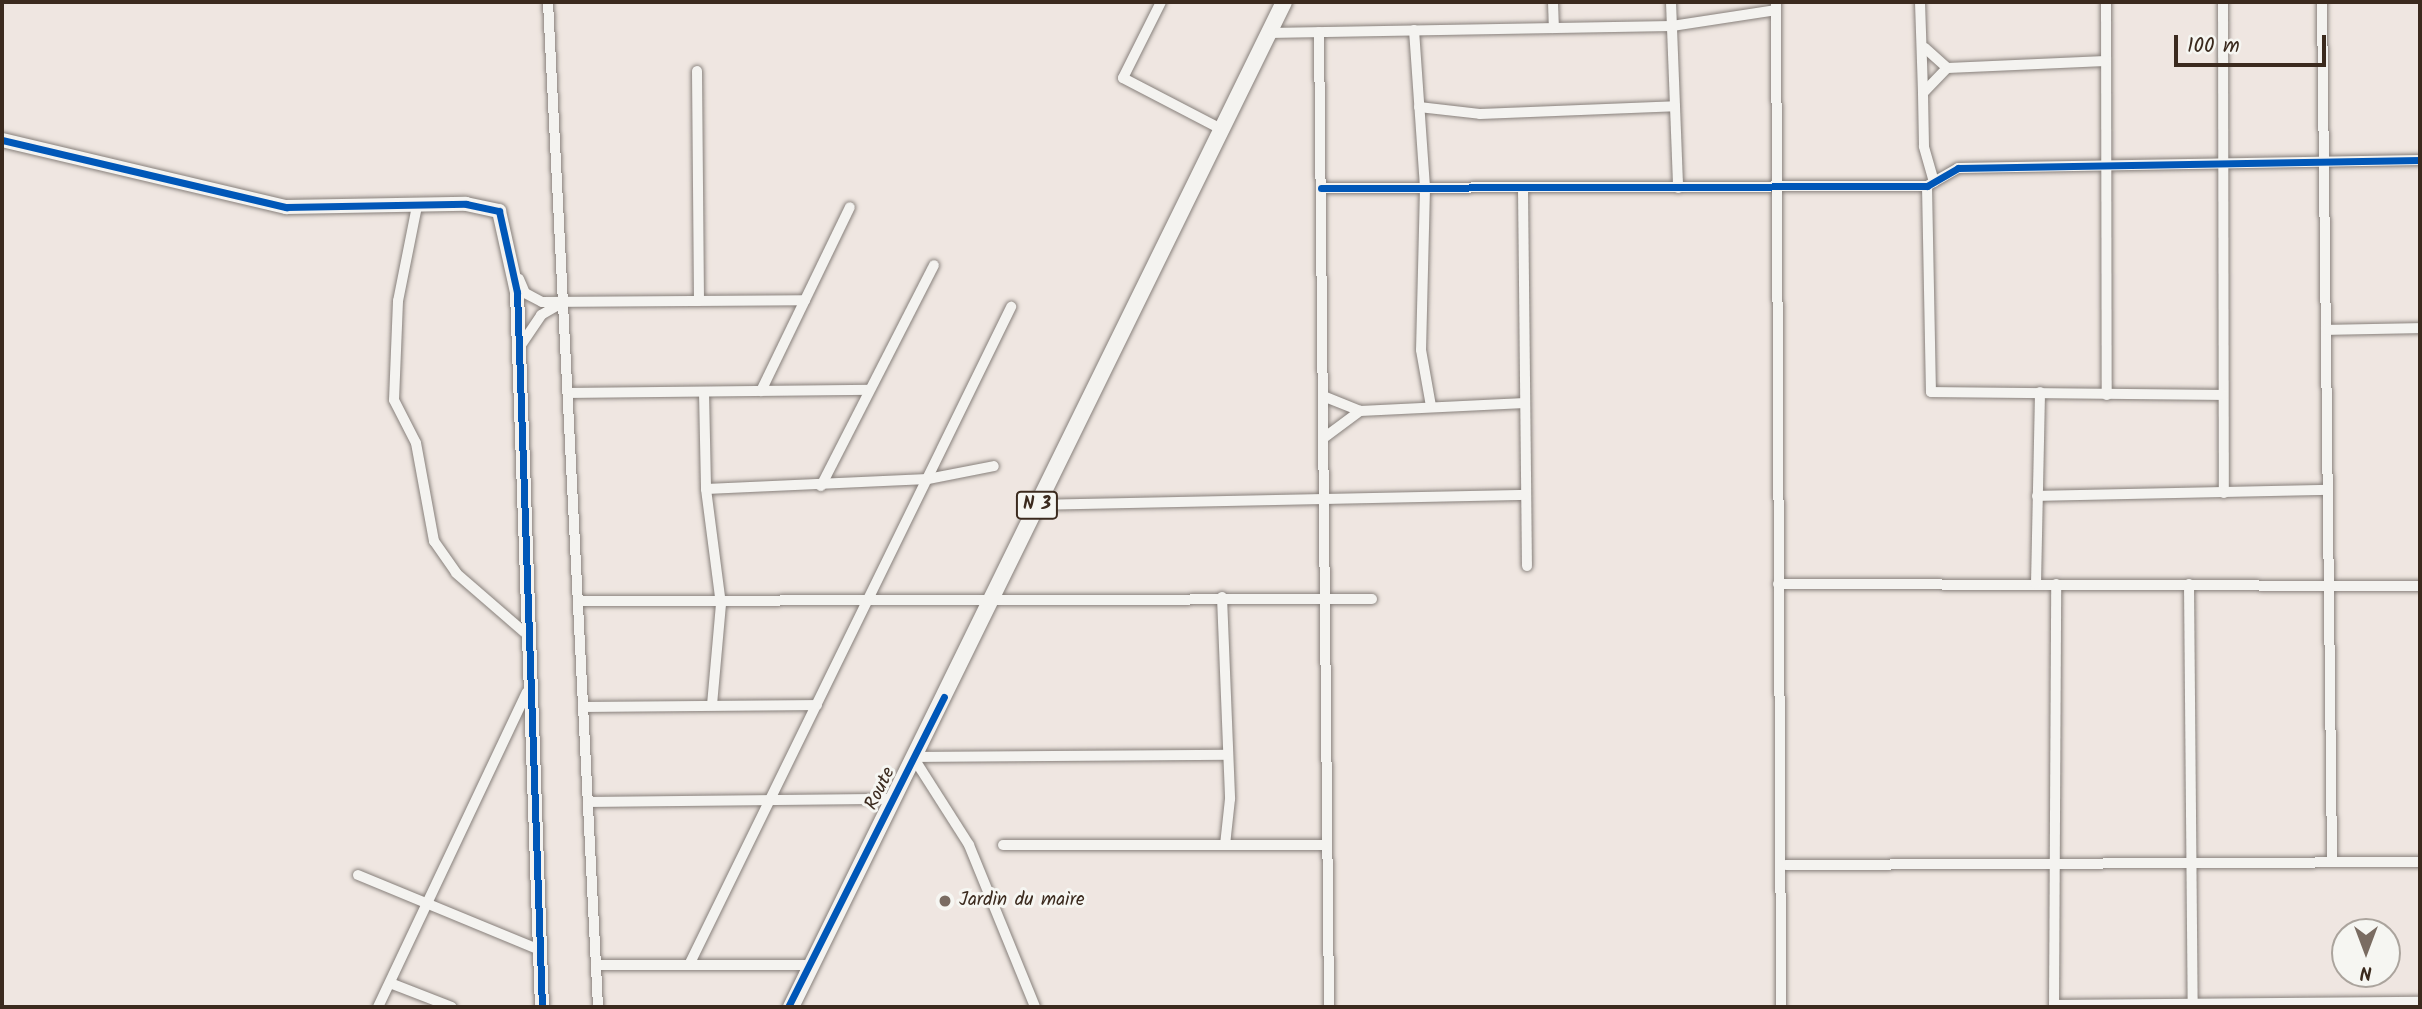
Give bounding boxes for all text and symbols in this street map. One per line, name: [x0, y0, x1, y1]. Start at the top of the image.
scale bar: [2177, 21, 2329, 65]
text: 100 m: [2187, 30, 2240, 63]
road number: N 3: [1014, 490, 1060, 520]
street label: Route: [861, 764, 901, 814]
place label: Jardin du maire: [959, 890, 1084, 912]
marker: Jardin du maire: [937, 893, 953, 909]
north arrow: [2331, 918, 2401, 988]
text: N: [2360, 957, 2372, 987]

